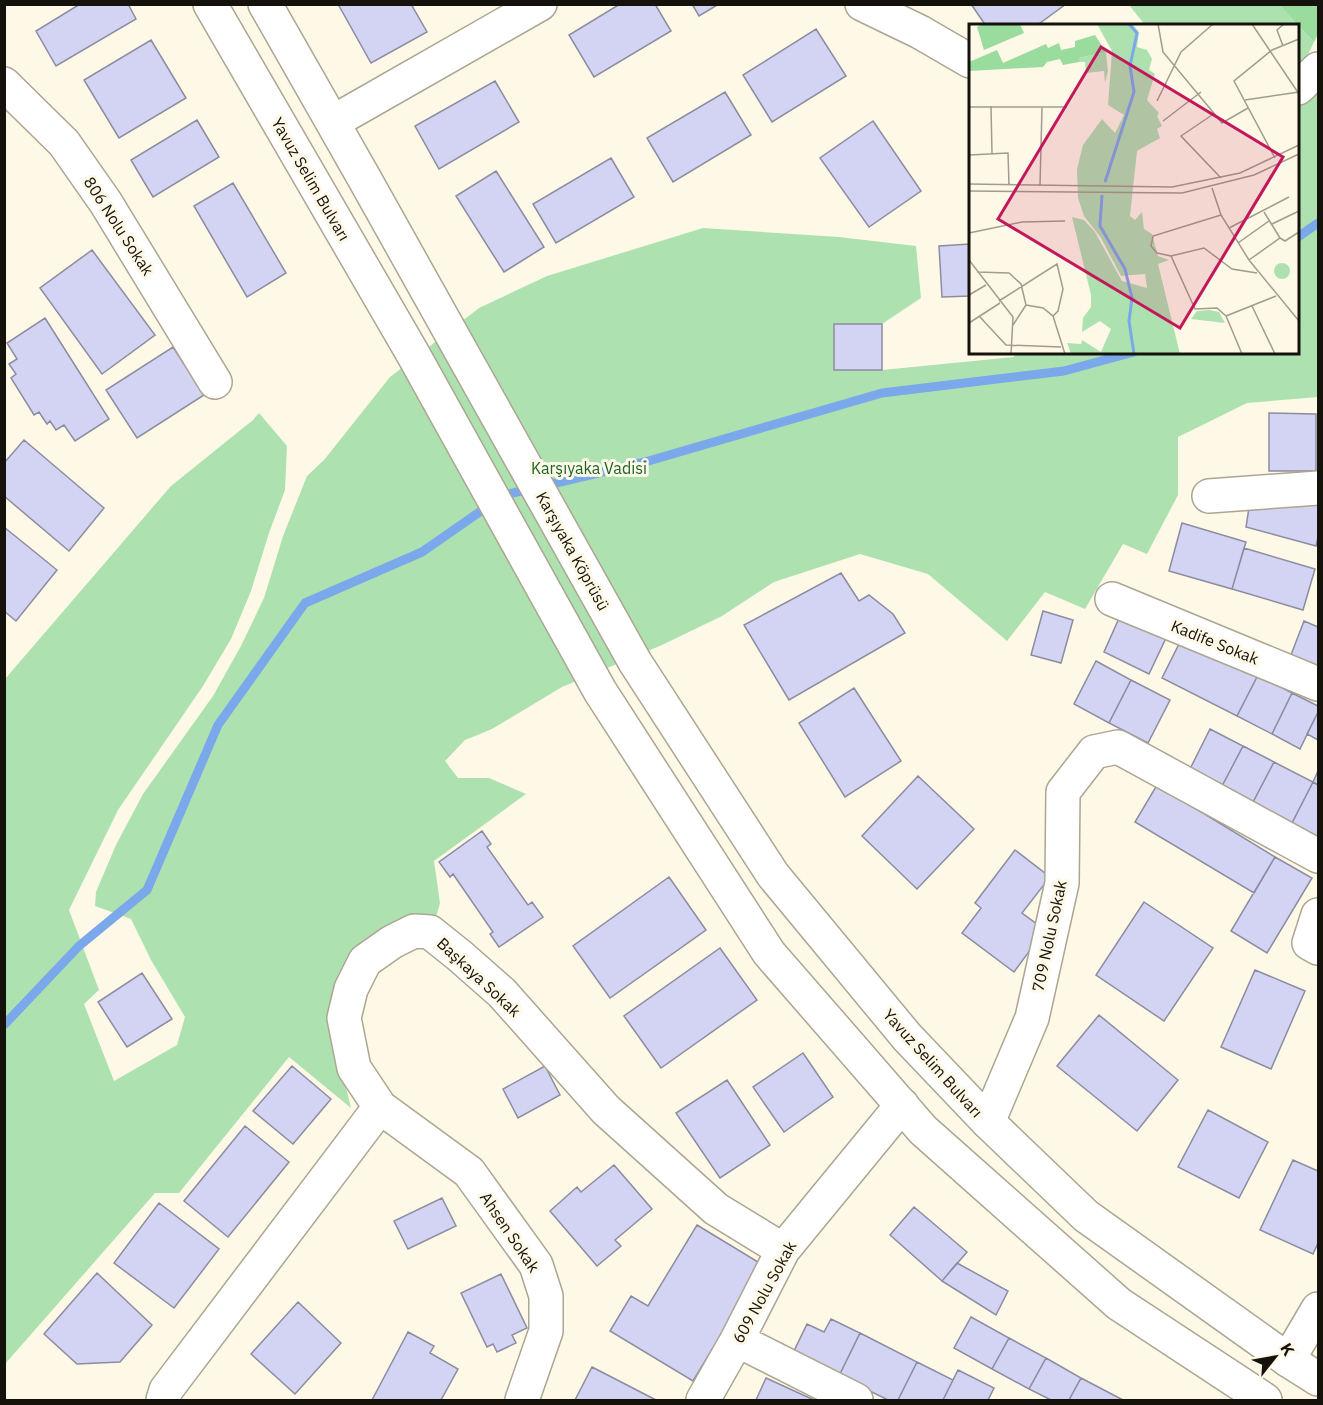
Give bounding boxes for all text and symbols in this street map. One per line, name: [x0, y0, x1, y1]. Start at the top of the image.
inset map: [969, 24, 1299, 354]
street label: Yavuz Selim Bulvarı: [268, 114, 354, 244]
street label: 806 Nolu Sokak: [80, 173, 159, 280]
park label: Karşıyaka Vadisi: [531, 458, 647, 478]
street label: Karşıyaka Köprüsü: [532, 488, 614, 614]
street label: Kadife Sokak: [1168, 615, 1262, 669]
street label: 709 Nolu Sokak: [1027, 878, 1071, 994]
street label: Başkaya Sokak: [433, 933, 525, 1021]
street label: Yavuz Selim Bulvarı: [879, 1005, 987, 1121]
street label: Ahsen Sokak: [476, 1188, 544, 1276]
street label: 609 Nolu Sokak: [728, 1237, 801, 1347]
north arrow: [1245, 1327, 1305, 1387]
text: K: [1276, 1339, 1299, 1359]

